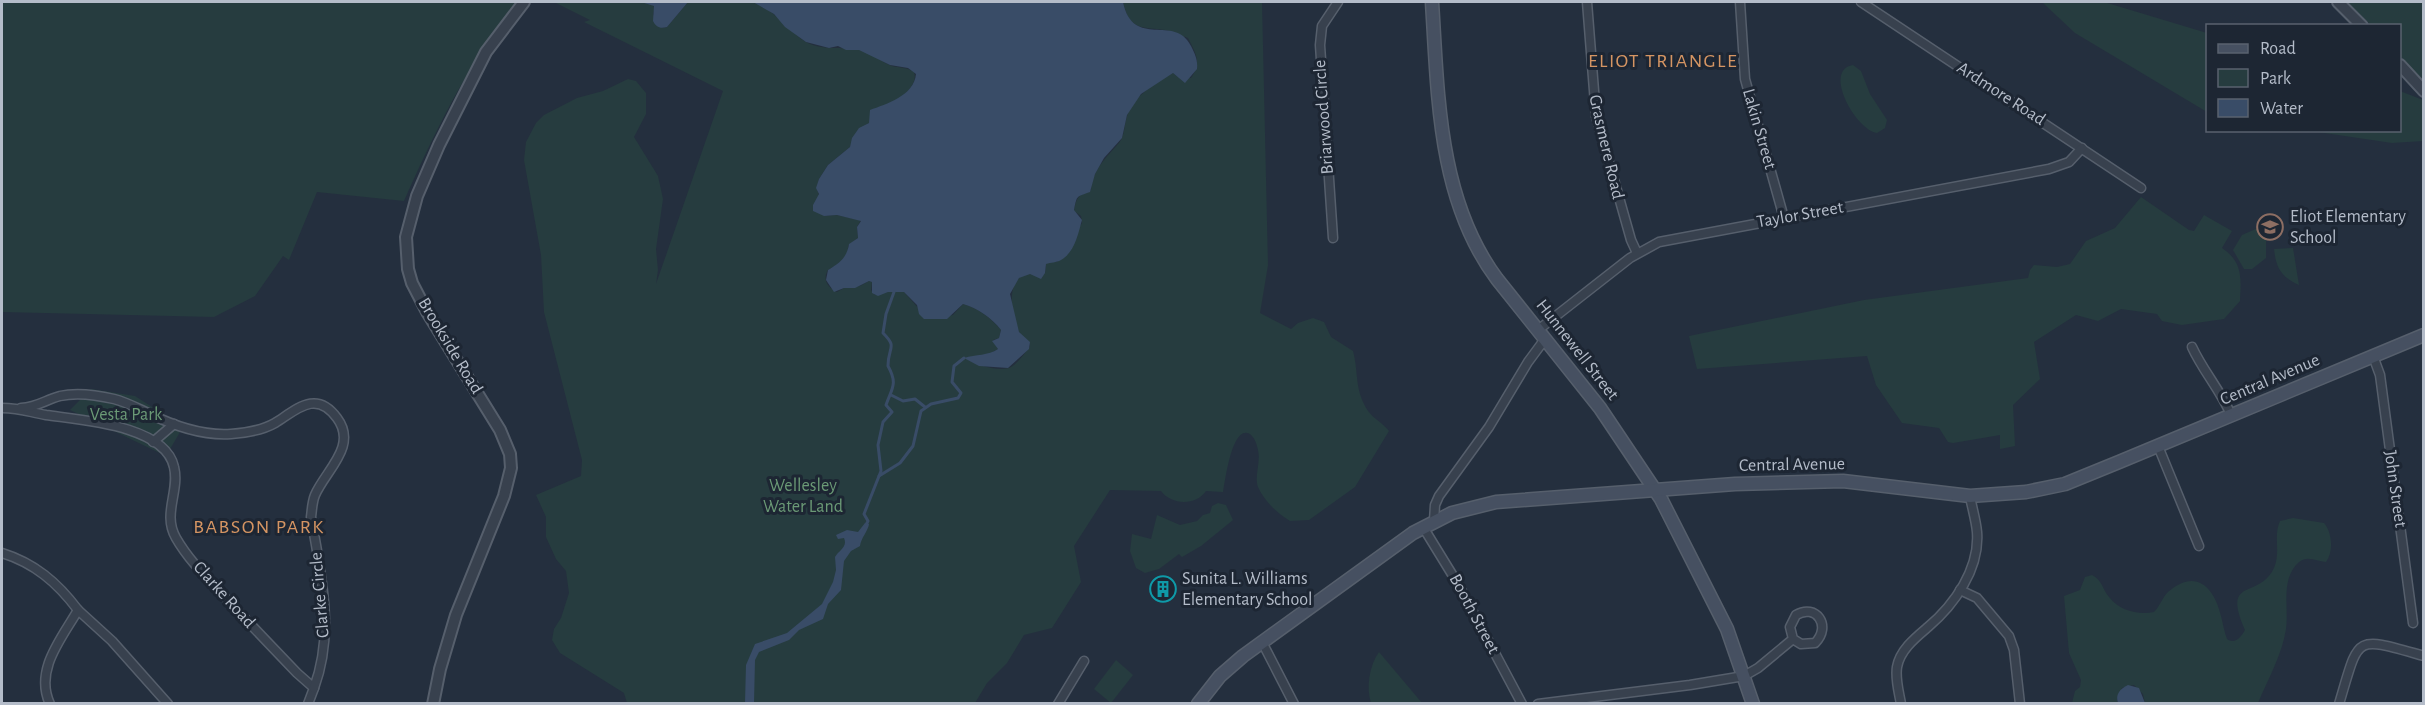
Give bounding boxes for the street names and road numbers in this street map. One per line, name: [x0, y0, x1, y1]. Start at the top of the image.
street label: Briarwood Circle: [1311, 59, 1337, 175]
street label: Ardmore Road: [1954, 59, 2048, 129]
street label: Lakin Street: [1739, 87, 1779, 172]
street label: Grasmere Road: [1585, 93, 1627, 201]
street label: Taylor Street: [1755, 198, 1845, 231]
street label: Brookside Road: [414, 295, 486, 397]
street label: Hunnewell Street: [1532, 296, 1622, 404]
street label: Central Avenue: [2218, 351, 2322, 409]
street label: John Street: [2381, 449, 2409, 529]
street label: Central Avenue: [1739, 455, 1845, 475]
street label: Clarke Circle: [307, 551, 333, 639]
street label: Clarke Road: [190, 558, 258, 632]
street label: Booth Street: [1445, 571, 1503, 657]

